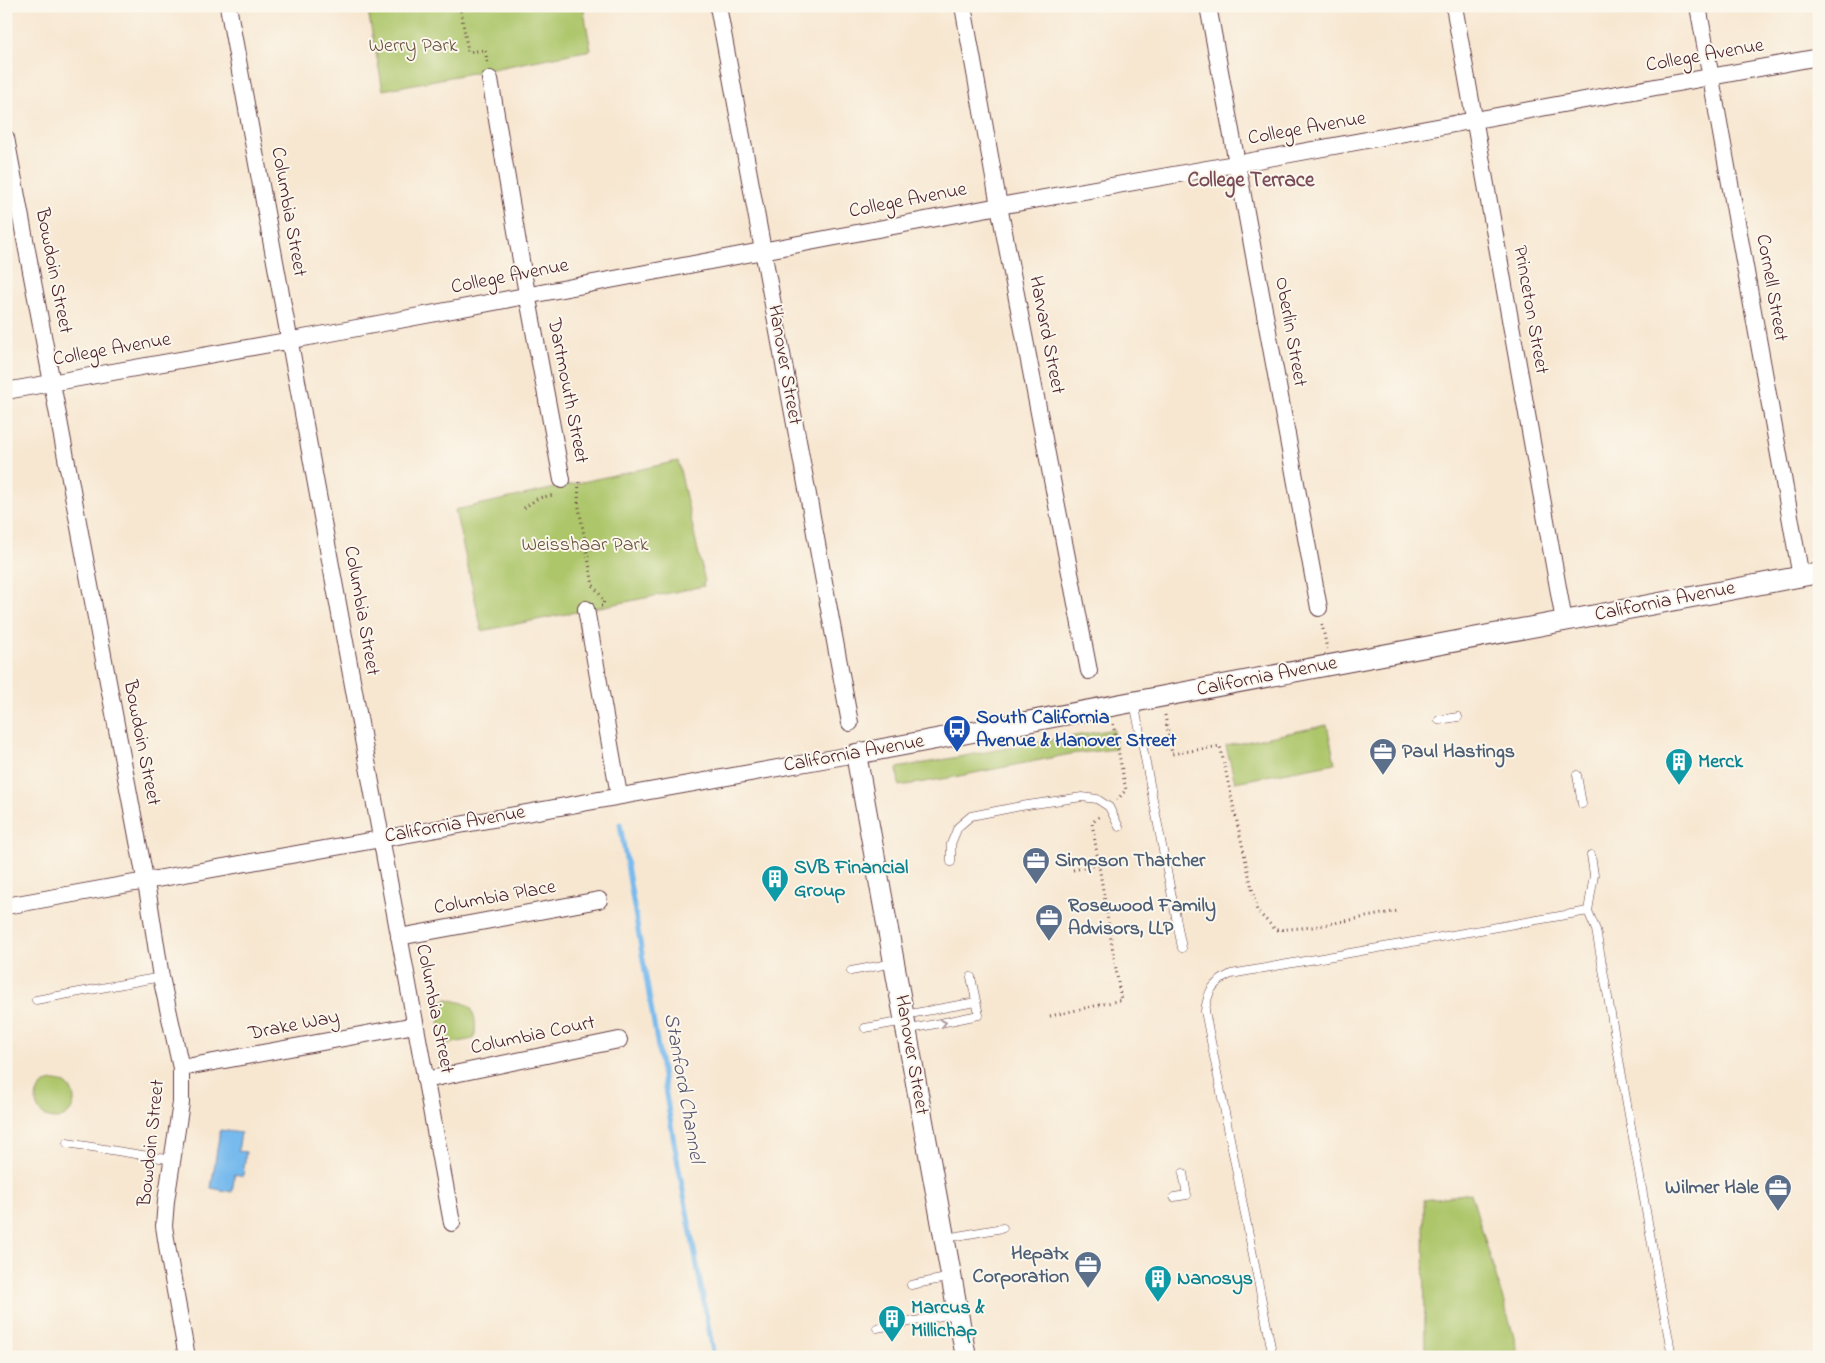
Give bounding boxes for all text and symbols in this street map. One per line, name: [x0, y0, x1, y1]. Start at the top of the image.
street label: College Avenue: [1644, 31, 1766, 82]
park label: Werry Park: [368, 32, 458, 61]
street label: College Avenue: [1246, 104, 1368, 155]
street label: Columbia Street: [262, 145, 314, 279]
district label: College Terrace: [1188, 166, 1315, 198]
street label: College Avenue: [847, 175, 970, 228]
street label: Bowdoin Street: [26, 205, 79, 337]
street label: Cornell Street: [1747, 232, 1795, 344]
street label: Princeton Street: [1504, 243, 1556, 377]
street label: College Avenue: [449, 251, 572, 304]
street label: Harvard Street: [1020, 273, 1072, 397]
street label: Oberlin Street: [1266, 275, 1314, 389]
street label: Hanover Street: [759, 303, 809, 428]
street label: Dartmouth Street: [539, 315, 595, 466]
street label: College Avenue: [51, 325, 173, 376]
park label: Weisshaar Park: [522, 531, 649, 560]
street label: Columbia Street: [335, 544, 387, 678]
street label: California Avenue: [1592, 574, 1738, 630]
street label: California Avenue: [1194, 649, 1340, 705]
street label: Bowdoin Street: [114, 677, 167, 809]
place label: South California Avenue & Hanover Street: [976, 704, 1177, 756]
bus stop icon: South California Avenue & Hanover Street: [942, 714, 972, 753]
street label: California Avenue: [781, 727, 927, 781]
office icon: Paul Hastings: [1368, 737, 1398, 776]
place label: Paul Hastings: [1402, 738, 1515, 768]
building icon: Merck: [1664, 747, 1694, 786]
place label: Merck: [1698, 748, 1744, 777]
street label: California Avenue: [382, 798, 528, 852]
office icon: Simpson Thatcher: [1021, 846, 1051, 885]
place label: Simpson Thatcher: [1055, 847, 1206, 876]
place label: SVB Financial Group: [794, 854, 908, 906]
building icon: SVB Financial Group: [760, 864, 790, 903]
street label: Columbia Place: [432, 873, 558, 923]
place label: Rosewood Family Advisors, LLP: [1068, 892, 1216, 944]
office icon: Rosewood Family Advisors, LLP: [1034, 903, 1064, 942]
street label: Columbia Street: [407, 942, 461, 1077]
street label: Hanover Street: [886, 993, 936, 1118]
street label: Drake Way: [245, 1003, 342, 1049]
street label: Columbia Court: [468, 1009, 598, 1063]
water label: Stanford Channel: [655, 1011, 711, 1168]
one-way arrow: [938, 1018, 947, 1029]
street label: Bowdoin Street: [131, 1078, 173, 1209]
office icon: Wilmer Hale: [1763, 1173, 1793, 1212]
place label: Wilmer Hale: [1665, 1174, 1760, 1203]
place label: Hepatx Corporation: [973, 1240, 1069, 1292]
office icon: Hepatx Corporation: [1073, 1250, 1103, 1289]
building icon: Nanosys: [1143, 1264, 1173, 1303]
place label: Nanosys: [1177, 1265, 1253, 1295]
place label: Marcus & Millichap: [911, 1294, 986, 1346]
building icon: Marcus & Millichap: [877, 1304, 907, 1343]

